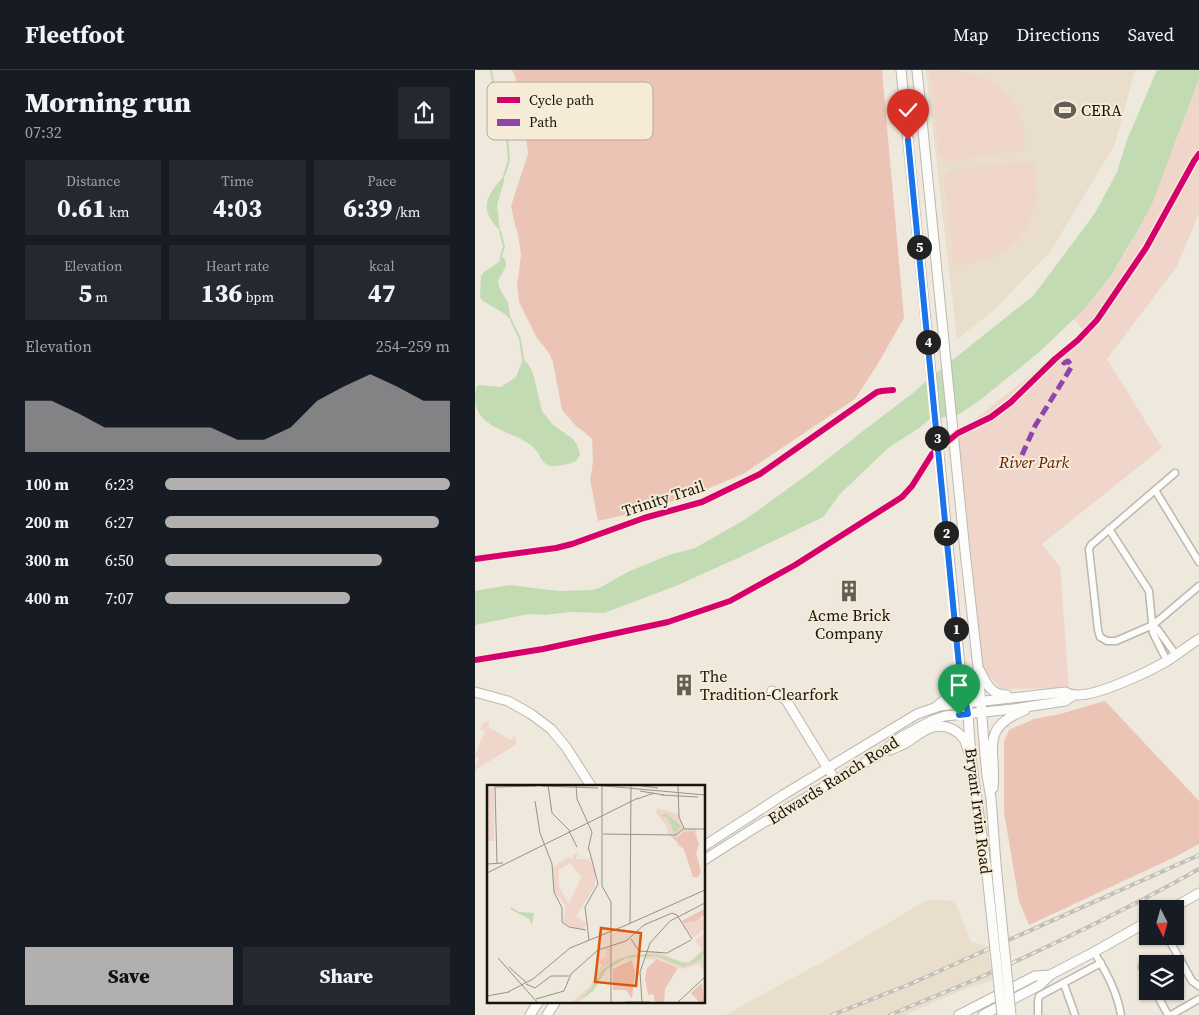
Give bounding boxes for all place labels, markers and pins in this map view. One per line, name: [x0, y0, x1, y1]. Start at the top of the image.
pin: [887, 89, 929, 140]
sports icon: CERA: [1052, 97, 1078, 123]
place label: CERA: [1081, 99, 1122, 121]
pin: 5: [907, 234, 931, 260]
pin: 4: [915, 330, 941, 354]
pin: 3: [925, 426, 949, 450]
pin: 2: [933, 520, 959, 546]
building icon: Acme Brick Company: [836, 578, 862, 604]
place label: Acme Brick Company: [808, 604, 890, 644]
pin: 1: [943, 616, 969, 642]
pin: [938, 664, 980, 715]
place label: The Tradition-Clearfork: [700, 665, 839, 705]
building icon: The Tradition-Clearfork: [671, 672, 697, 698]

